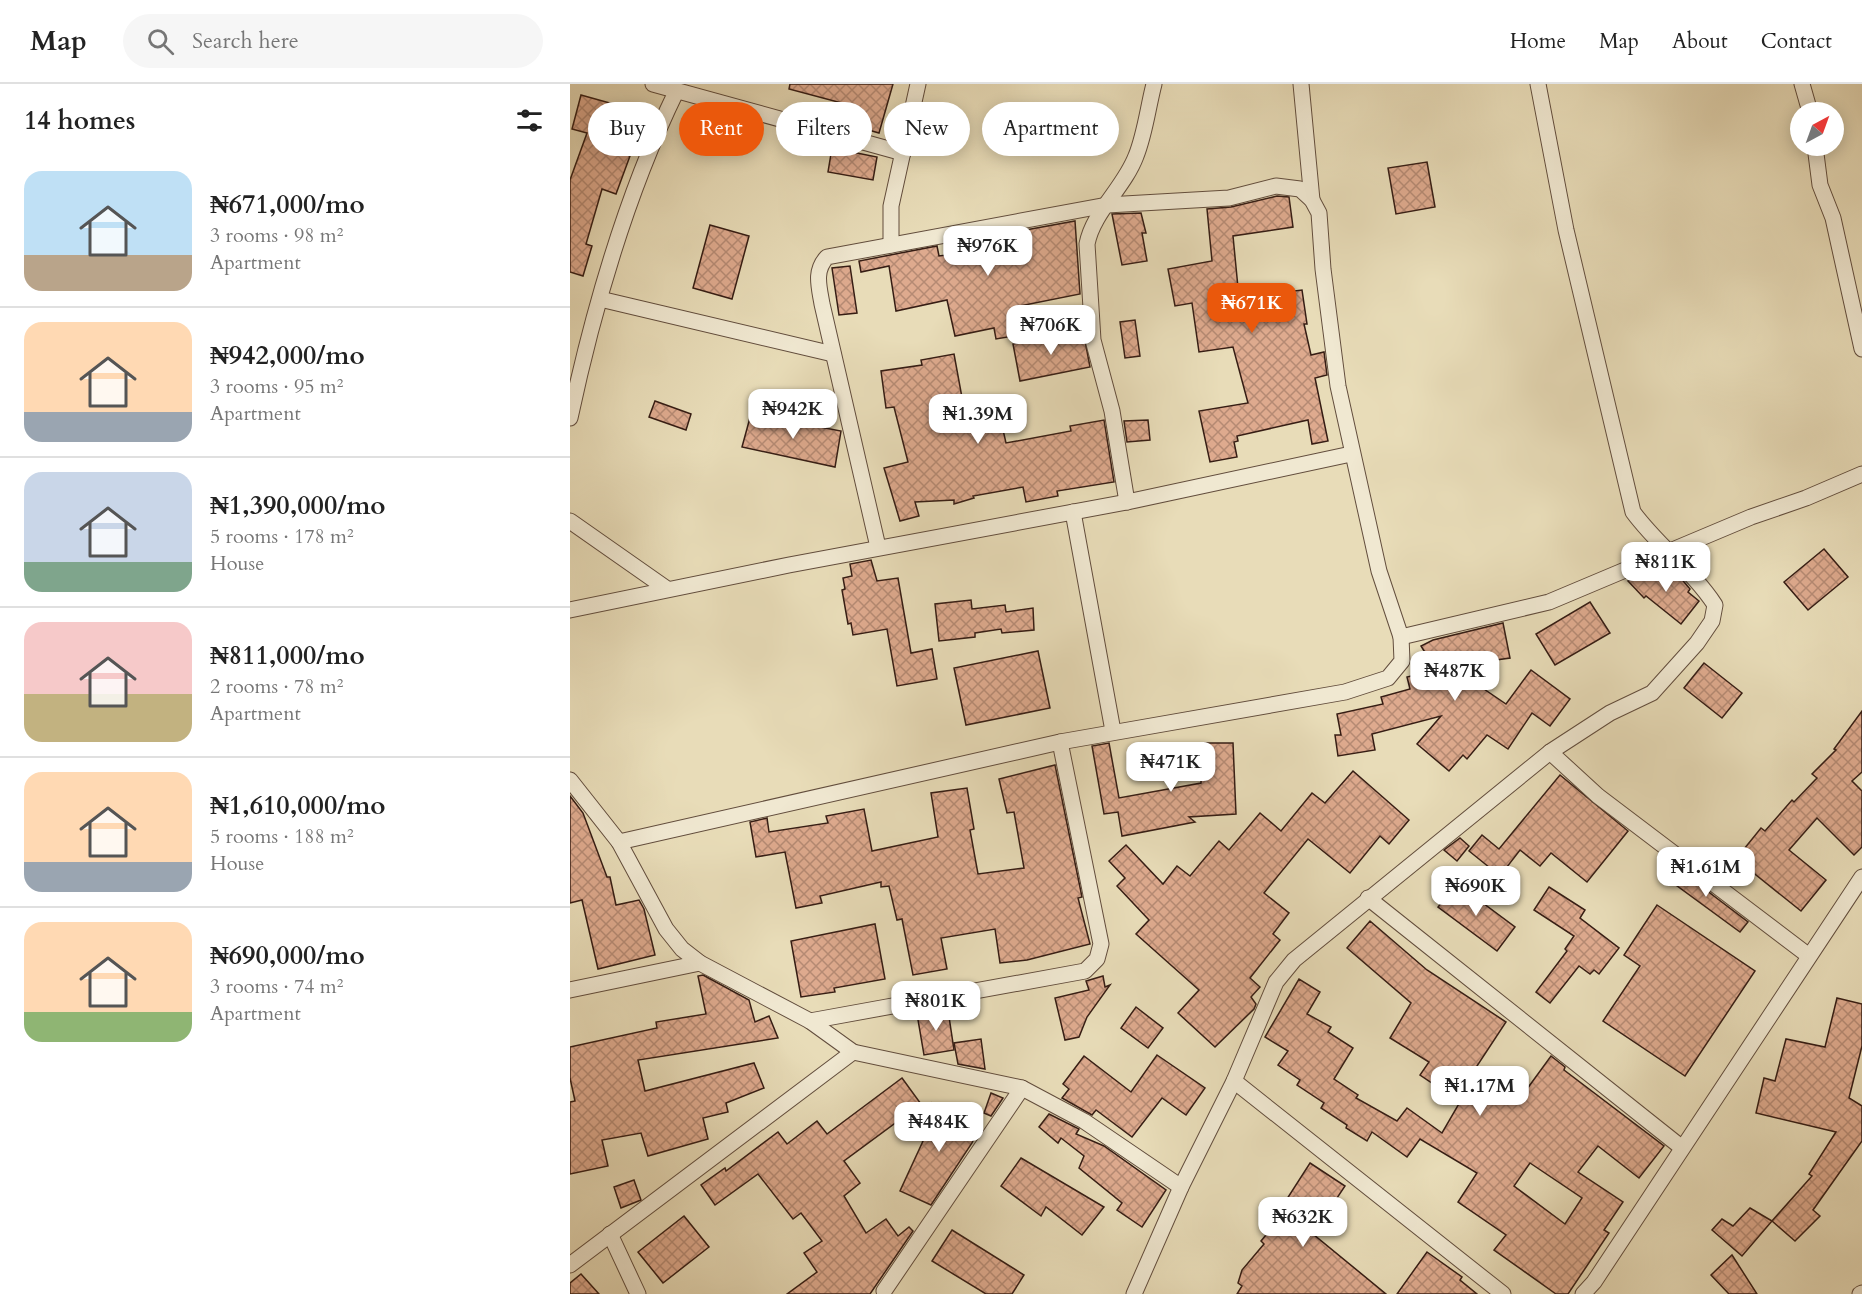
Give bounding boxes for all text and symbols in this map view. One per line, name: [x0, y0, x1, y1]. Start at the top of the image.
search box: [123, 14, 543, 68]
text: Map: [30, 22, 87, 60]
icon: search: [144, 25, 177, 58]
text: Search here: [192, 26, 299, 56]
text: Home: [1510, 27, 1566, 56]
text: Map: [1599, 27, 1639, 56]
text: About: [1672, 27, 1728, 56]
text: Contact: [1761, 27, 1832, 56]
chip: Buy: [588, 102, 667, 156]
chip: Rent: [679, 102, 764, 156]
chip: Filters: [776, 102, 872, 156]
chip: New: [884, 102, 970, 156]
chip: Apartment: [982, 102, 1119, 156]
north arrow: [1790, 102, 1844, 156]
map controls: [1790, 102, 1844, 156]
text: 14 homes: [24, 103, 135, 138]
icon: filters: [513, 104, 546, 137]
text: ₦671,000/mo: [210, 187, 365, 222]
icon: home: [72, 195, 144, 267]
text: 3 rooms · 98 m²: [210, 222, 343, 249]
pin: ₦976K: [946, 226, 1030, 277]
text: ₦976K: [957, 232, 1019, 259]
text: Apartment: [210, 249, 301, 276]
pin: ₦671K: [1210, 283, 1294, 334]
text: ₦671K: [1221, 289, 1283, 316]
pin: ₦706K: [1009, 305, 1093, 356]
text: ₦706K: [1020, 311, 1082, 338]
text: ₦942,000/mo: [210, 338, 365, 373]
icon: home: [72, 346, 144, 418]
text: 3 rooms · 95 m²: [210, 373, 343, 400]
pin: ₦942K: [751, 389, 835, 440]
pin: ₦1.39M: [929, 394, 1027, 445]
text: ₦942K: [762, 395, 824, 422]
text: Apartment: [210, 400, 301, 427]
text: ₦1.39M: [943, 400, 1013, 427]
text: ₦1,390,000/mo: [210, 488, 386, 523]
icon: home: [72, 496, 144, 568]
text: 5 rooms · 178 m²: [210, 523, 354, 550]
pin: ₦811K: [1624, 542, 1708, 593]
text: ₦811K: [1635, 548, 1697, 575]
text: House: [210, 550, 264, 577]
text: ₦811,000/mo: [210, 638, 365, 673]
icon: home: [72, 646, 144, 718]
pin: ₦487K: [1413, 651, 1497, 702]
text: ₦487K: [1424, 657, 1486, 684]
text: 2 rooms · 78 m²: [210, 673, 343, 700]
text: Apartment: [210, 700, 301, 727]
pin: ₦471K: [1129, 742, 1213, 793]
text: ₦471K: [1140, 748, 1202, 775]
text: ₦1,610,000/mo: [210, 788, 386, 823]
icon: home: [72, 796, 144, 868]
text: 5 rooms · 188 m²: [210, 823, 354, 850]
pin: ₦1.61M: [1657, 847, 1755, 898]
text: House: [210, 850, 264, 877]
text: ₦1.61M: [1671, 853, 1741, 880]
pin: ₦690K: [1434, 866, 1518, 917]
text: ₦690K: [1445, 872, 1507, 899]
text: ₦690,000/mo: [210, 938, 365, 973]
icon: home: [72, 946, 144, 1018]
text: 3 rooms · 74 m²: [210, 973, 343, 1000]
pin: ₦801K: [894, 981, 978, 1032]
text: ₦801K: [905, 987, 967, 1014]
text: Apartment: [210, 1000, 301, 1027]
pin: ₦1.17M: [1431, 1066, 1529, 1117]
text: ₦1.17M: [1445, 1072, 1515, 1099]
pin: ₦484K: [897, 1102, 981, 1153]
text: ₦484K: [908, 1108, 970, 1135]
pin: ₦632K: [1261, 1197, 1345, 1248]
text: ₦632K: [1272, 1203, 1334, 1230]

